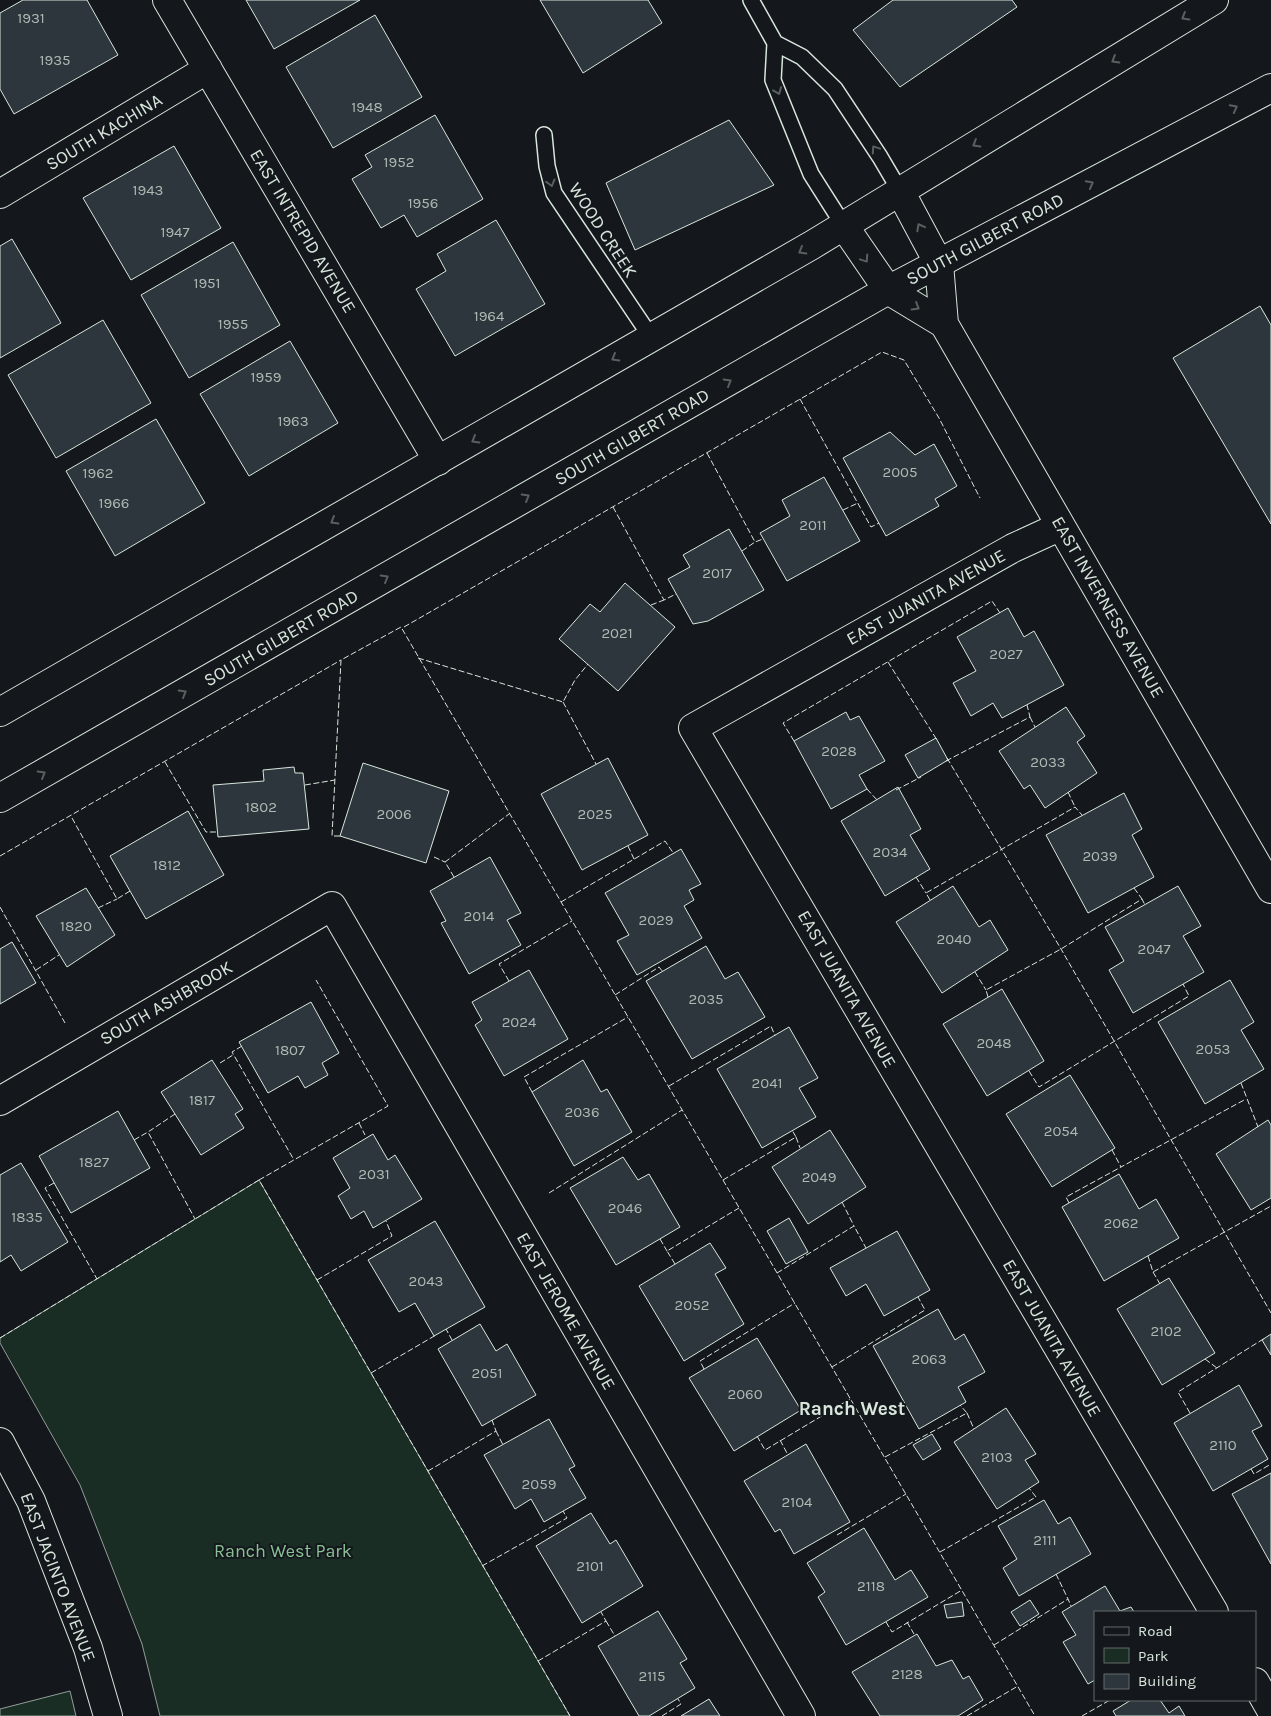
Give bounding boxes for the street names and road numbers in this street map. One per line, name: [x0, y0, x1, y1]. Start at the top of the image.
street label: SOUTH KACHINA: [42, 89, 166, 175]
street label: EAST INTREPID AVENUE: [245, 145, 361, 317]
street label: WOOD CREEK: [564, 178, 642, 282]
street label: SOUTH GILBERT ROAD: [903, 188, 1067, 290]
street label: SOUTH GILBERT ROAD: [551, 384, 713, 490]
street label: EAST INVERNESS AVENUE: [1047, 512, 1169, 702]
street label: EAST JUANITA AVENUE: [843, 544, 1009, 650]
street label: SOUTH GILBERT ROAD: [200, 585, 362, 691]
street label: EAST JUANITA AVENUE: [793, 906, 901, 1072]
street label: SOUTH ASHBROOK: [96, 956, 236, 1050]
street label: EAST JEROME AVENUE: [512, 1228, 620, 1394]
street label: EAST JUANITA AVENUE: [998, 1255, 1106, 1421]
street label: EAST JACINTO AVENUE: [16, 1489, 100, 1665]

